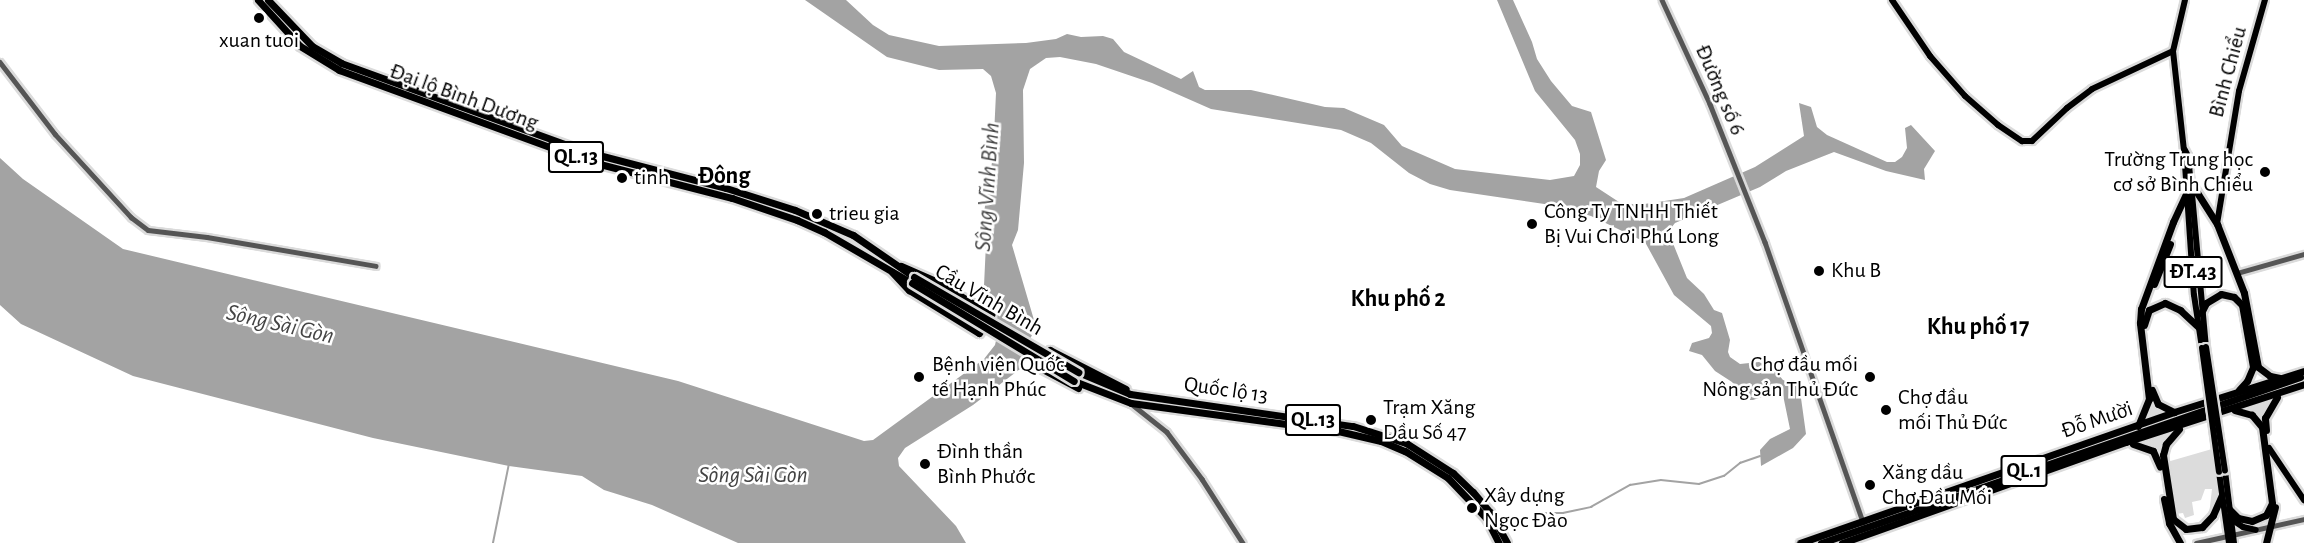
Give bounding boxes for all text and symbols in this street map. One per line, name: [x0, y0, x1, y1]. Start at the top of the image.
marker: xuan tuoi: [252, 11, 266, 25]
street label: Bình Chiểu: [2203, 24, 2253, 120]
place label: xuan tuoi: [219, 28, 299, 54]
street label: Đường số 6: [1689, 41, 1751, 139]
street label: Đại lộ Bình Dương: [386, 58, 542, 136]
water label: Sông Vĩnh Bình: [969, 121, 1007, 253]
road number: QL.13: [548, 139, 604, 175]
place label: Trường Trung học cơ sở Bình Chiểu: [2104, 146, 2253, 198]
district label: Đông: [698, 163, 750, 191]
place label: tinh: [634, 165, 669, 191]
marker: Trường Trung học cơ sở Bình Chiểu: [2258, 165, 2272, 179]
marker: tinh: [615, 171, 629, 185]
place label: Công Ty TNHH Thiết Bị Vui Chơi Phú Long: [1544, 198, 1719, 249]
place label: trieu gia: [829, 201, 900, 227]
marker: trieu gia: [810, 207, 824, 221]
marker: Công Ty TNHH Thiết Bị Vui Chơi Phú Long: [1525, 217, 1539, 231]
road number: ĐT.43: [2163, 254, 2223, 290]
street label: Cầu Vĩnh Bình: [930, 258, 1048, 342]
place label: Khu B: [1831, 258, 1881, 284]
marker: Khu B: [1812, 264, 1826, 278]
district label: Khu phố 2: [1351, 286, 1445, 314]
water label: Sông Sài Gòn: [223, 299, 337, 351]
district label: Khu phố 17: [1927, 314, 2029, 342]
place label: Bệnh viện Quốc tế Hạnh Phúc: [932, 351, 1064, 402]
place label: Chợ đầu mối Nông sản Thủ Đức: [1702, 351, 1858, 402]
marker: Bệnh viện Quốc tế Hạnh Phúc: [910, 368, 928, 386]
marker: Chợ đầu mối Nông sản Thủ Đức: [1863, 370, 1877, 384]
street label: Quốc lộ 13: [1182, 371, 1270, 409]
place label: Chợ đầu mối Thủ Đức: [1898, 384, 2007, 436]
place label: Trạm Xăng Dầu Số 47: [1383, 394, 1475, 446]
street label: Đỗ Mười: [2058, 395, 2136, 445]
road number: QL.13: [1284, 402, 1342, 438]
marker: Chợ đầu mối Thủ Đức: [1879, 403, 1893, 417]
marker: Trạm Xăng Dầu Số 47: [1364, 413, 1378, 427]
place label: Đình thần Bình Phước: [937, 438, 1035, 490]
road number: QL.1: [2000, 453, 2048, 489]
marker: Đình thần Bình Phước: [918, 457, 932, 471]
place label: Xăng dầu Chợ Đầu Mối: [1882, 459, 1992, 511]
water label: Sông Sài Gòn: [698, 462, 808, 490]
marker: Xăng dầu Chợ Đầu Mối: [1863, 478, 1877, 492]
place label: Xây dựng Ngọc Đào: [1484, 482, 1568, 534]
marker: Xây dựng Ngọc Đào: [1465, 501, 1479, 515]

